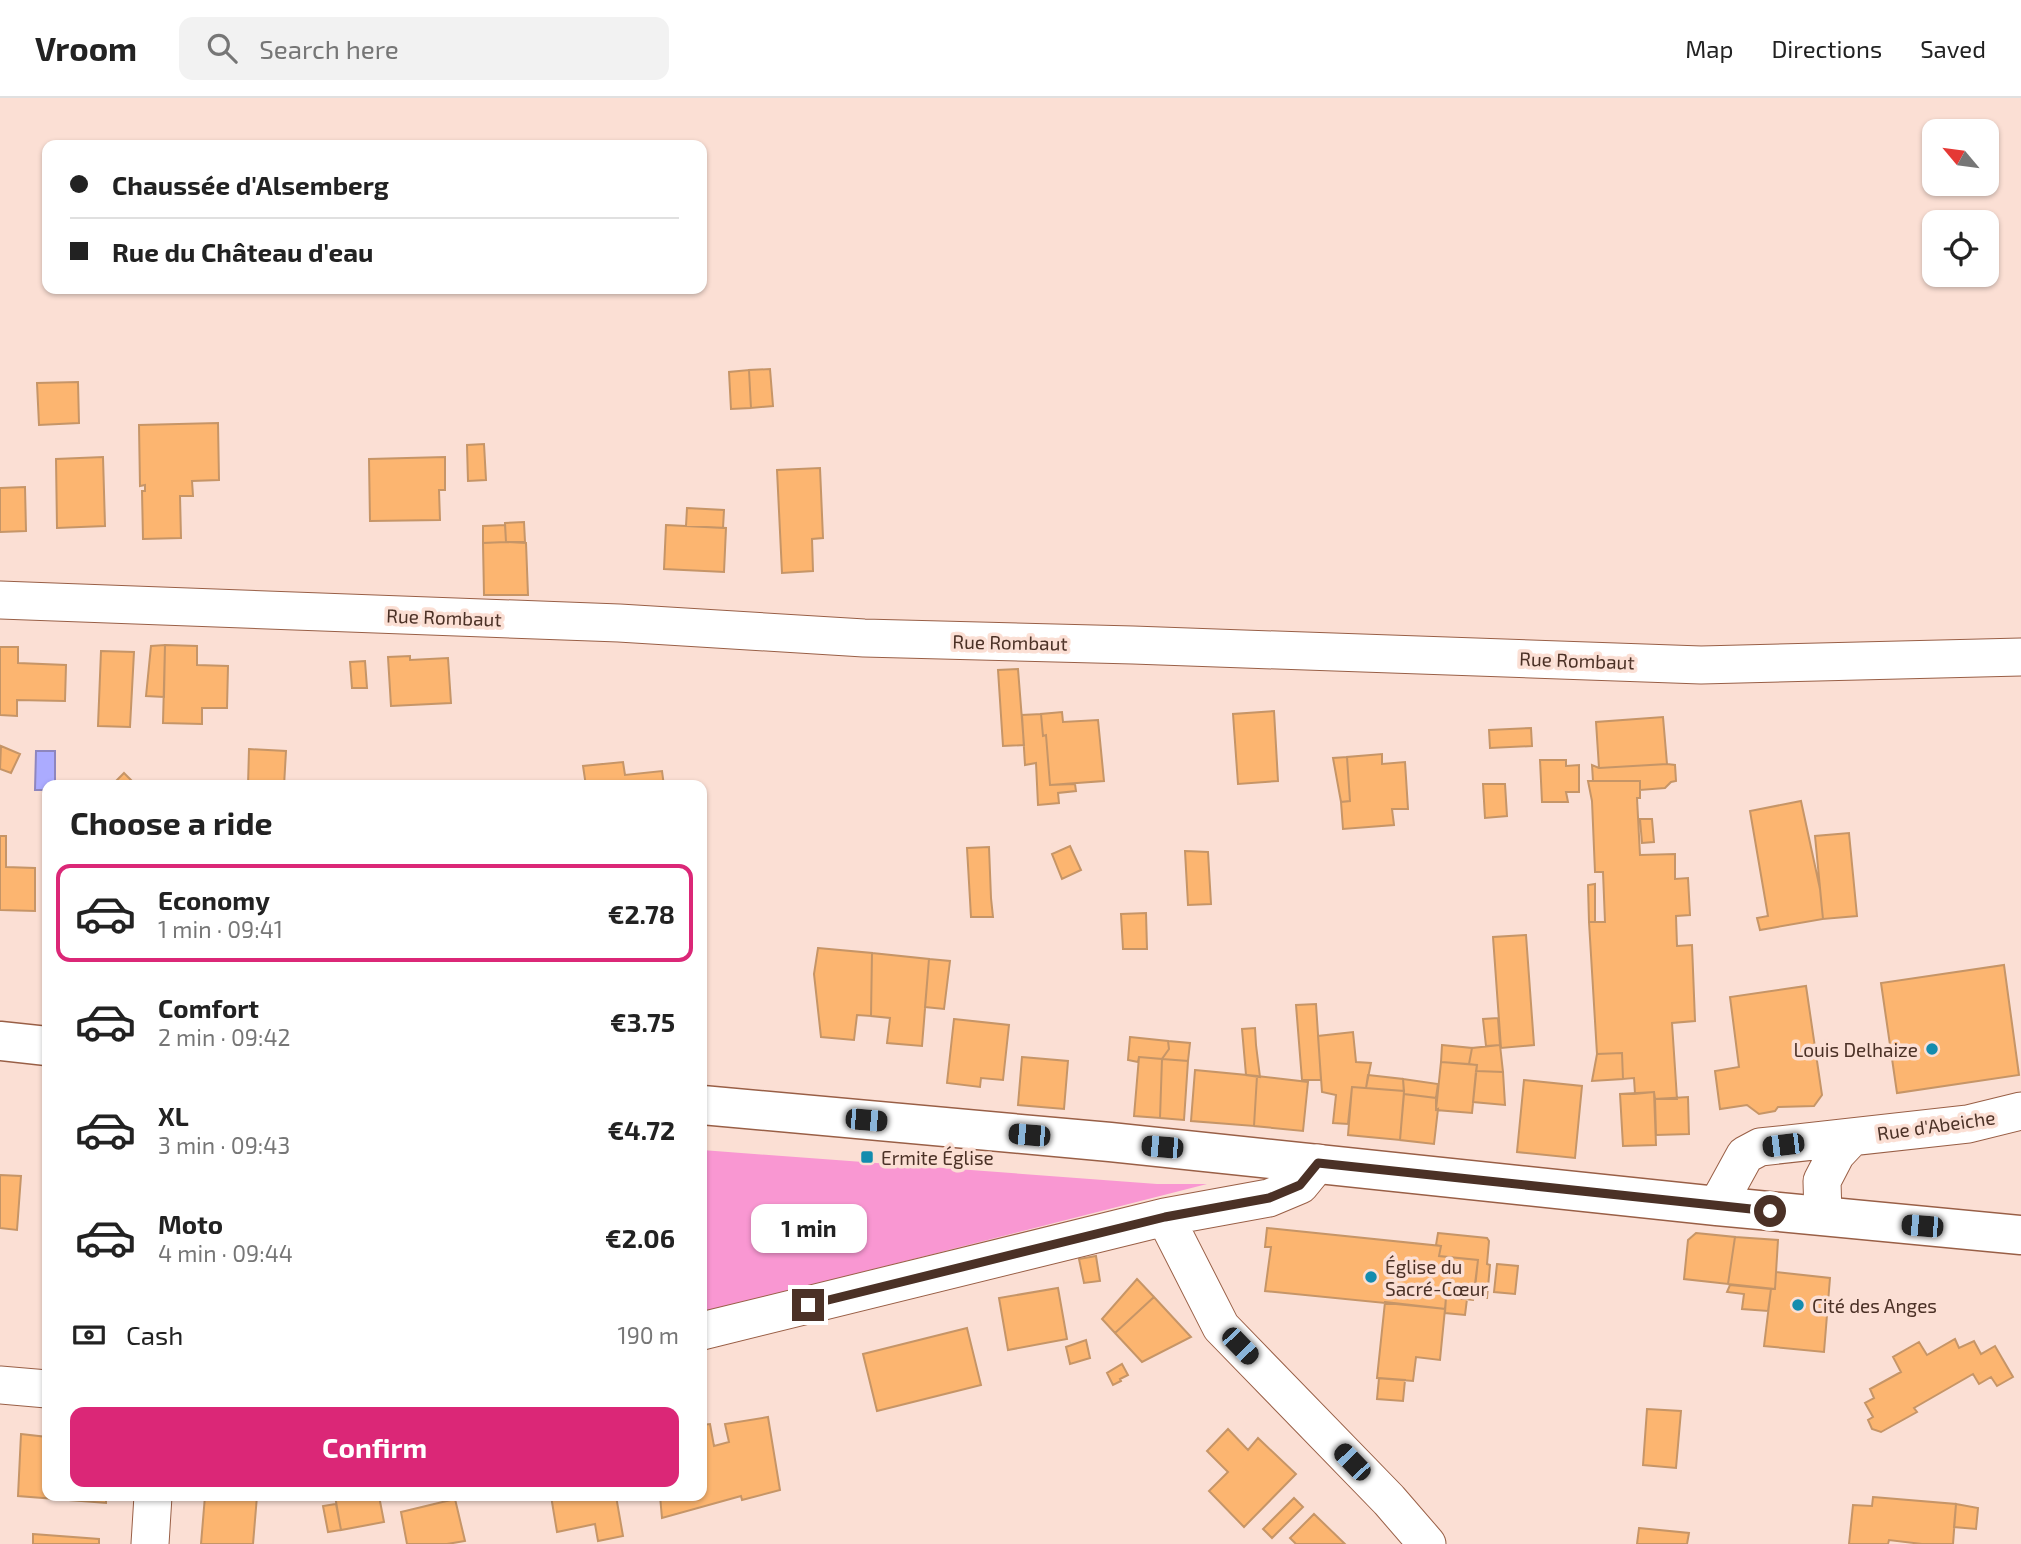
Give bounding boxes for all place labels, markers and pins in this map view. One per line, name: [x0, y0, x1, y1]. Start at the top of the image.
place label: Louis Delhaize: [1794, 1038, 1918, 1061]
marker: Louis Delhaize: [1924, 1041, 1940, 1057]
place label: Ermite Église: [881, 1146, 994, 1169]
marker: Ermite Église: [859, 1149, 875, 1165]
place label: Église du Sacré-Cœur: [1385, 1255, 1488, 1300]
marker: Église du Sacré-Cœur: [1363, 1269, 1379, 1285]
place label: Cité des Anges: [1812, 1294, 1937, 1317]
marker: Cité des Anges: [1790, 1297, 1806, 1313]

